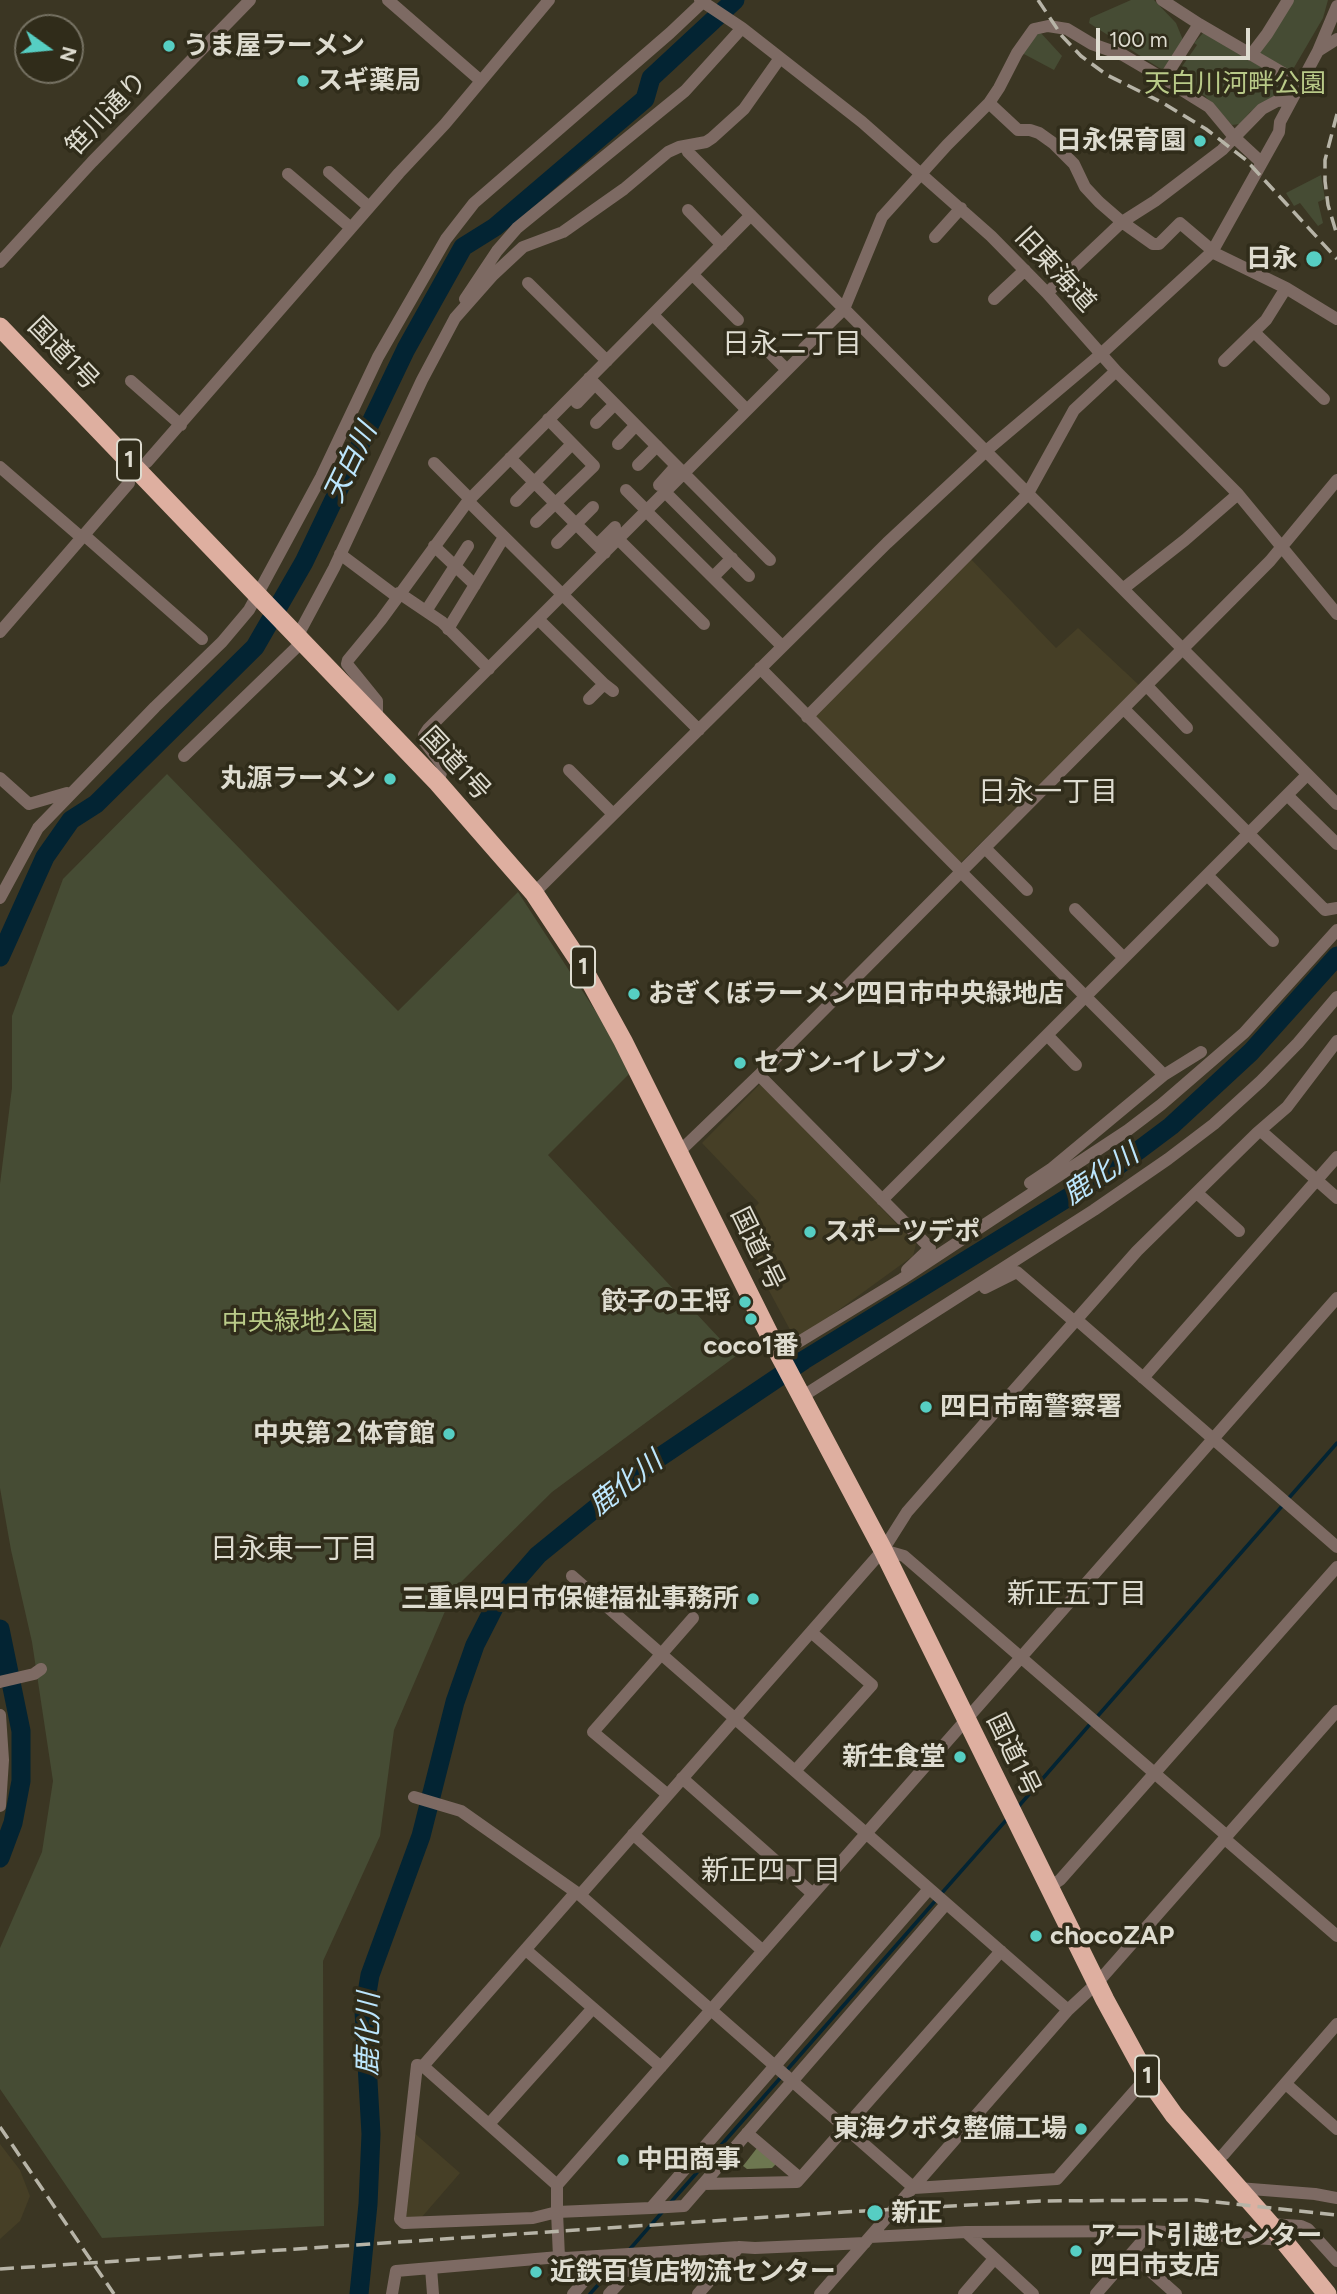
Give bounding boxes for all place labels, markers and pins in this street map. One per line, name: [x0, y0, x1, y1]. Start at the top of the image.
place label: うま屋ラーメン: [183, 30, 365, 62]
marker: うま屋ラーメン: [161, 38, 177, 54]
place label: スギ薬局: [317, 65, 421, 97]
marker: スギ薬局: [295, 73, 311, 89]
place label: 日永保育園: [1056, 125, 1186, 157]
marker: 日永保育園: [1192, 133, 1208, 149]
place label: 日永: [1246, 243, 1298, 275]
marker: 日永: [1304, 249, 1324, 269]
place label: 丸源ラーメン: [220, 763, 376, 795]
marker: 丸源ラーメン: [382, 771, 398, 787]
place label: おぎくぼラーメン四日市中央緑地店: [648, 978, 1064, 1010]
marker: おぎくぼラーメン四日市中央緑地店: [626, 986, 642, 1002]
place label: セブン-イレブン: [754, 1047, 947, 1079]
marker: セブン-イレブン: [732, 1055, 748, 1071]
place label: スポーツデポ: [824, 1216, 980, 1248]
marker: スポーツデポ: [802, 1224, 818, 1240]
place label: 餃子の王将: [601, 1286, 731, 1318]
marker: 餃子の王将: [737, 1294, 753, 1310]
marker: coco1番: [743, 1311, 759, 1327]
place label: coco1番: [703, 1330, 799, 1362]
place label: 四日市南警察署: [940, 1391, 1122, 1423]
marker: 四日市南警察署: [918, 1399, 934, 1415]
place label: 中央第２体育館: [253, 1418, 435, 1450]
marker: 中央第２体育館: [441, 1426, 457, 1442]
place label: 三重県四日市保健福祉事務所: [401, 1583, 739, 1615]
marker: 三重県四日市保健福祉事務所: [745, 1591, 761, 1607]
place label: 新生食堂: [842, 1741, 946, 1773]
marker: 新生食堂: [952, 1749, 968, 1765]
place label: chocoZAP: [1050, 1920, 1174, 1952]
marker: chocoZAP: [1028, 1928, 1044, 1944]
place label: 東海クボタ整備工場: [833, 2113, 1067, 2145]
marker: 東海クボタ整備工場: [1073, 2121, 1089, 2137]
place label: 中田商事: [637, 2144, 741, 2176]
marker: 中田商事: [615, 2152, 631, 2168]
place label: 新正: [891, 2197, 943, 2229]
marker: 新正: [865, 2203, 885, 2223]
place label: アート引越センター 四日市支店: [1090, 2220, 1322, 2282]
marker: アート引越センター 四日市支店: [1068, 2243, 1084, 2259]
place label: 近鉄百貨店物流センター: [550, 2256, 836, 2288]
marker: 近鉄百貨店物流センター: [528, 2264, 544, 2280]

